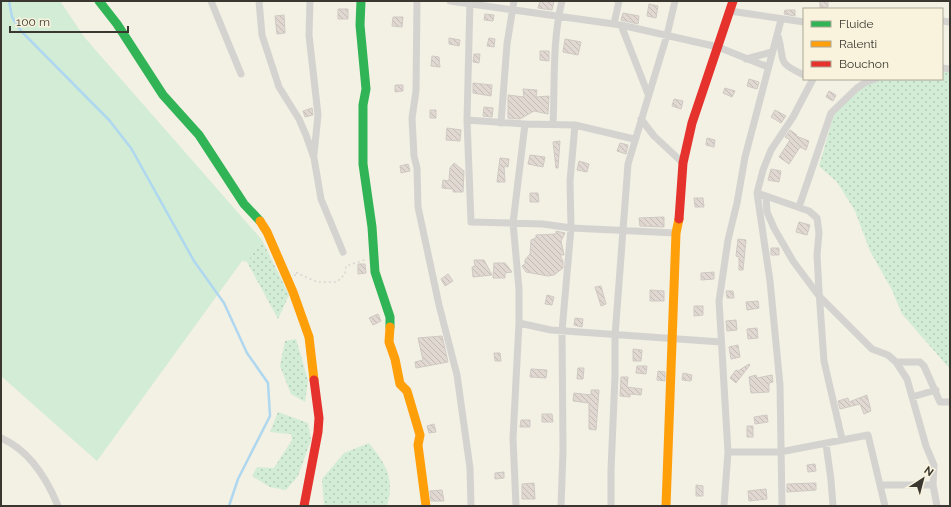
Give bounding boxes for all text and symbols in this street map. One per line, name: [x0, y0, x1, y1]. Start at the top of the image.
scale bar: [10, 8, 128, 34]
legend: [803, 8, 943, 80]
text: 100 m: [16, 15, 50, 29]
text: Fluide: [839, 17, 874, 31]
text: Ralenti: [839, 37, 877, 51]
text: Bouchon: [839, 57, 889, 71]
north arrow: [903, 459, 943, 499]
text: N: [921, 464, 936, 479]

